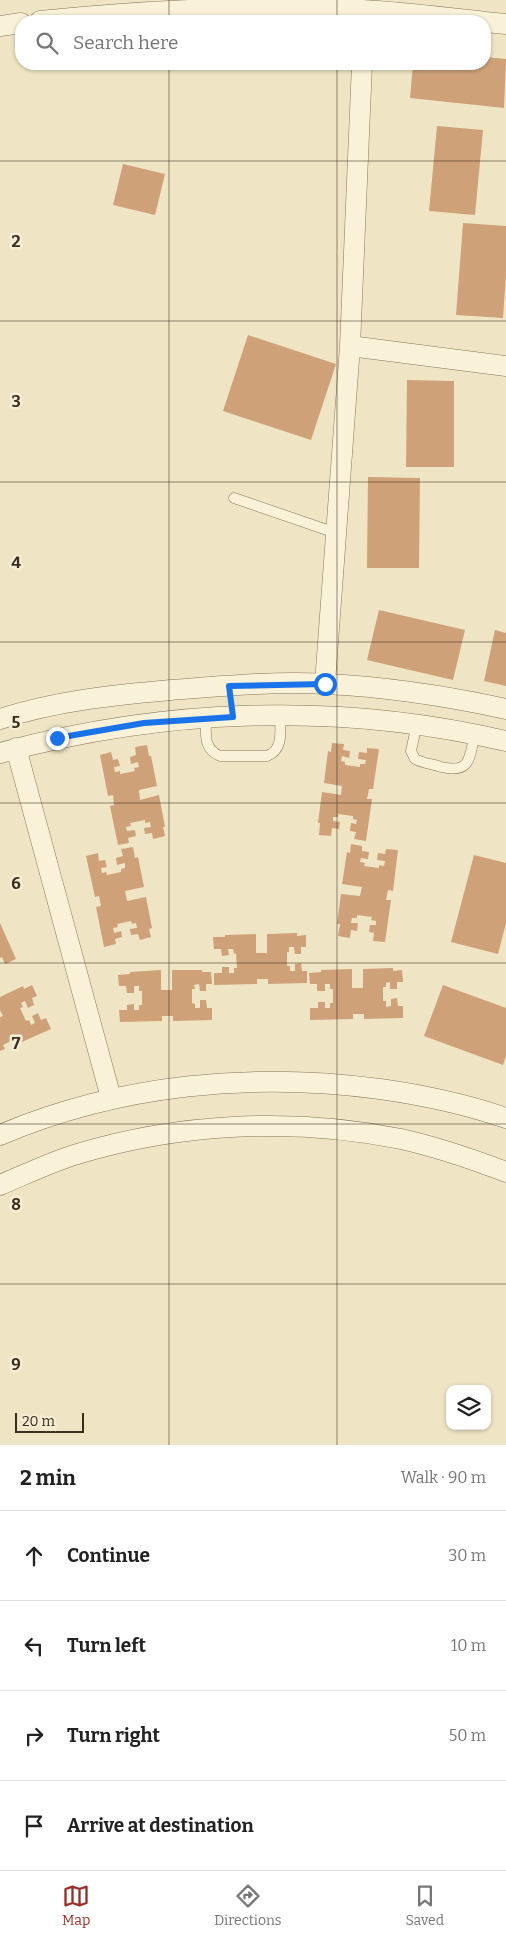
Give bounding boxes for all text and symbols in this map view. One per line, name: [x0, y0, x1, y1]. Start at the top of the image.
search box: [15, 15, 491, 70]
icon: search: [33, 29, 61, 57]
text: Search here: [73, 31, 178, 54]
text: 2: [11, 232, 21, 251]
text: 3: [11, 392, 21, 411]
text: 4: [11, 553, 21, 572]
route start: [314, 673, 337, 696]
text: 5: [12, 713, 21, 732]
route end: [46, 727, 69, 750]
text: 6: [11, 874, 21, 893]
text: 7: [12, 1034, 21, 1053]
text: 8: [11, 1195, 21, 1214]
text: 9: [11, 1355, 21, 1374]
map controls: [446, 1385, 491, 1430]
button: layers: [446, 1385, 491, 1430]
scale bar: [15, 1410, 84, 1433]
text: 20 m: [22, 1413, 55, 1430]
text: 2 min: [20, 1465, 76, 1491]
text: Walk · 90 m: [401, 1468, 486, 1487]
icon: ahead: [20, 1542, 48, 1570]
text: Continue: [67, 1544, 150, 1567]
text: 30 m: [448, 1546, 486, 1565]
icon: left: [20, 1632, 48, 1660]
text: Turn left: [67, 1634, 146, 1657]
text: 10 m: [451, 1636, 486, 1655]
icon: right: [20, 1722, 48, 1750]
text: Turn right: [67, 1724, 160, 1747]
text: 50 m: [449, 1726, 486, 1745]
icon: arrive: [20, 1812, 48, 1840]
text: Arrive at destination: [67, 1814, 254, 1837]
tab: Map: [62, 1882, 90, 1929]
tab: Directions: [214, 1882, 282, 1929]
tab: Saved: [406, 1882, 444, 1929]

